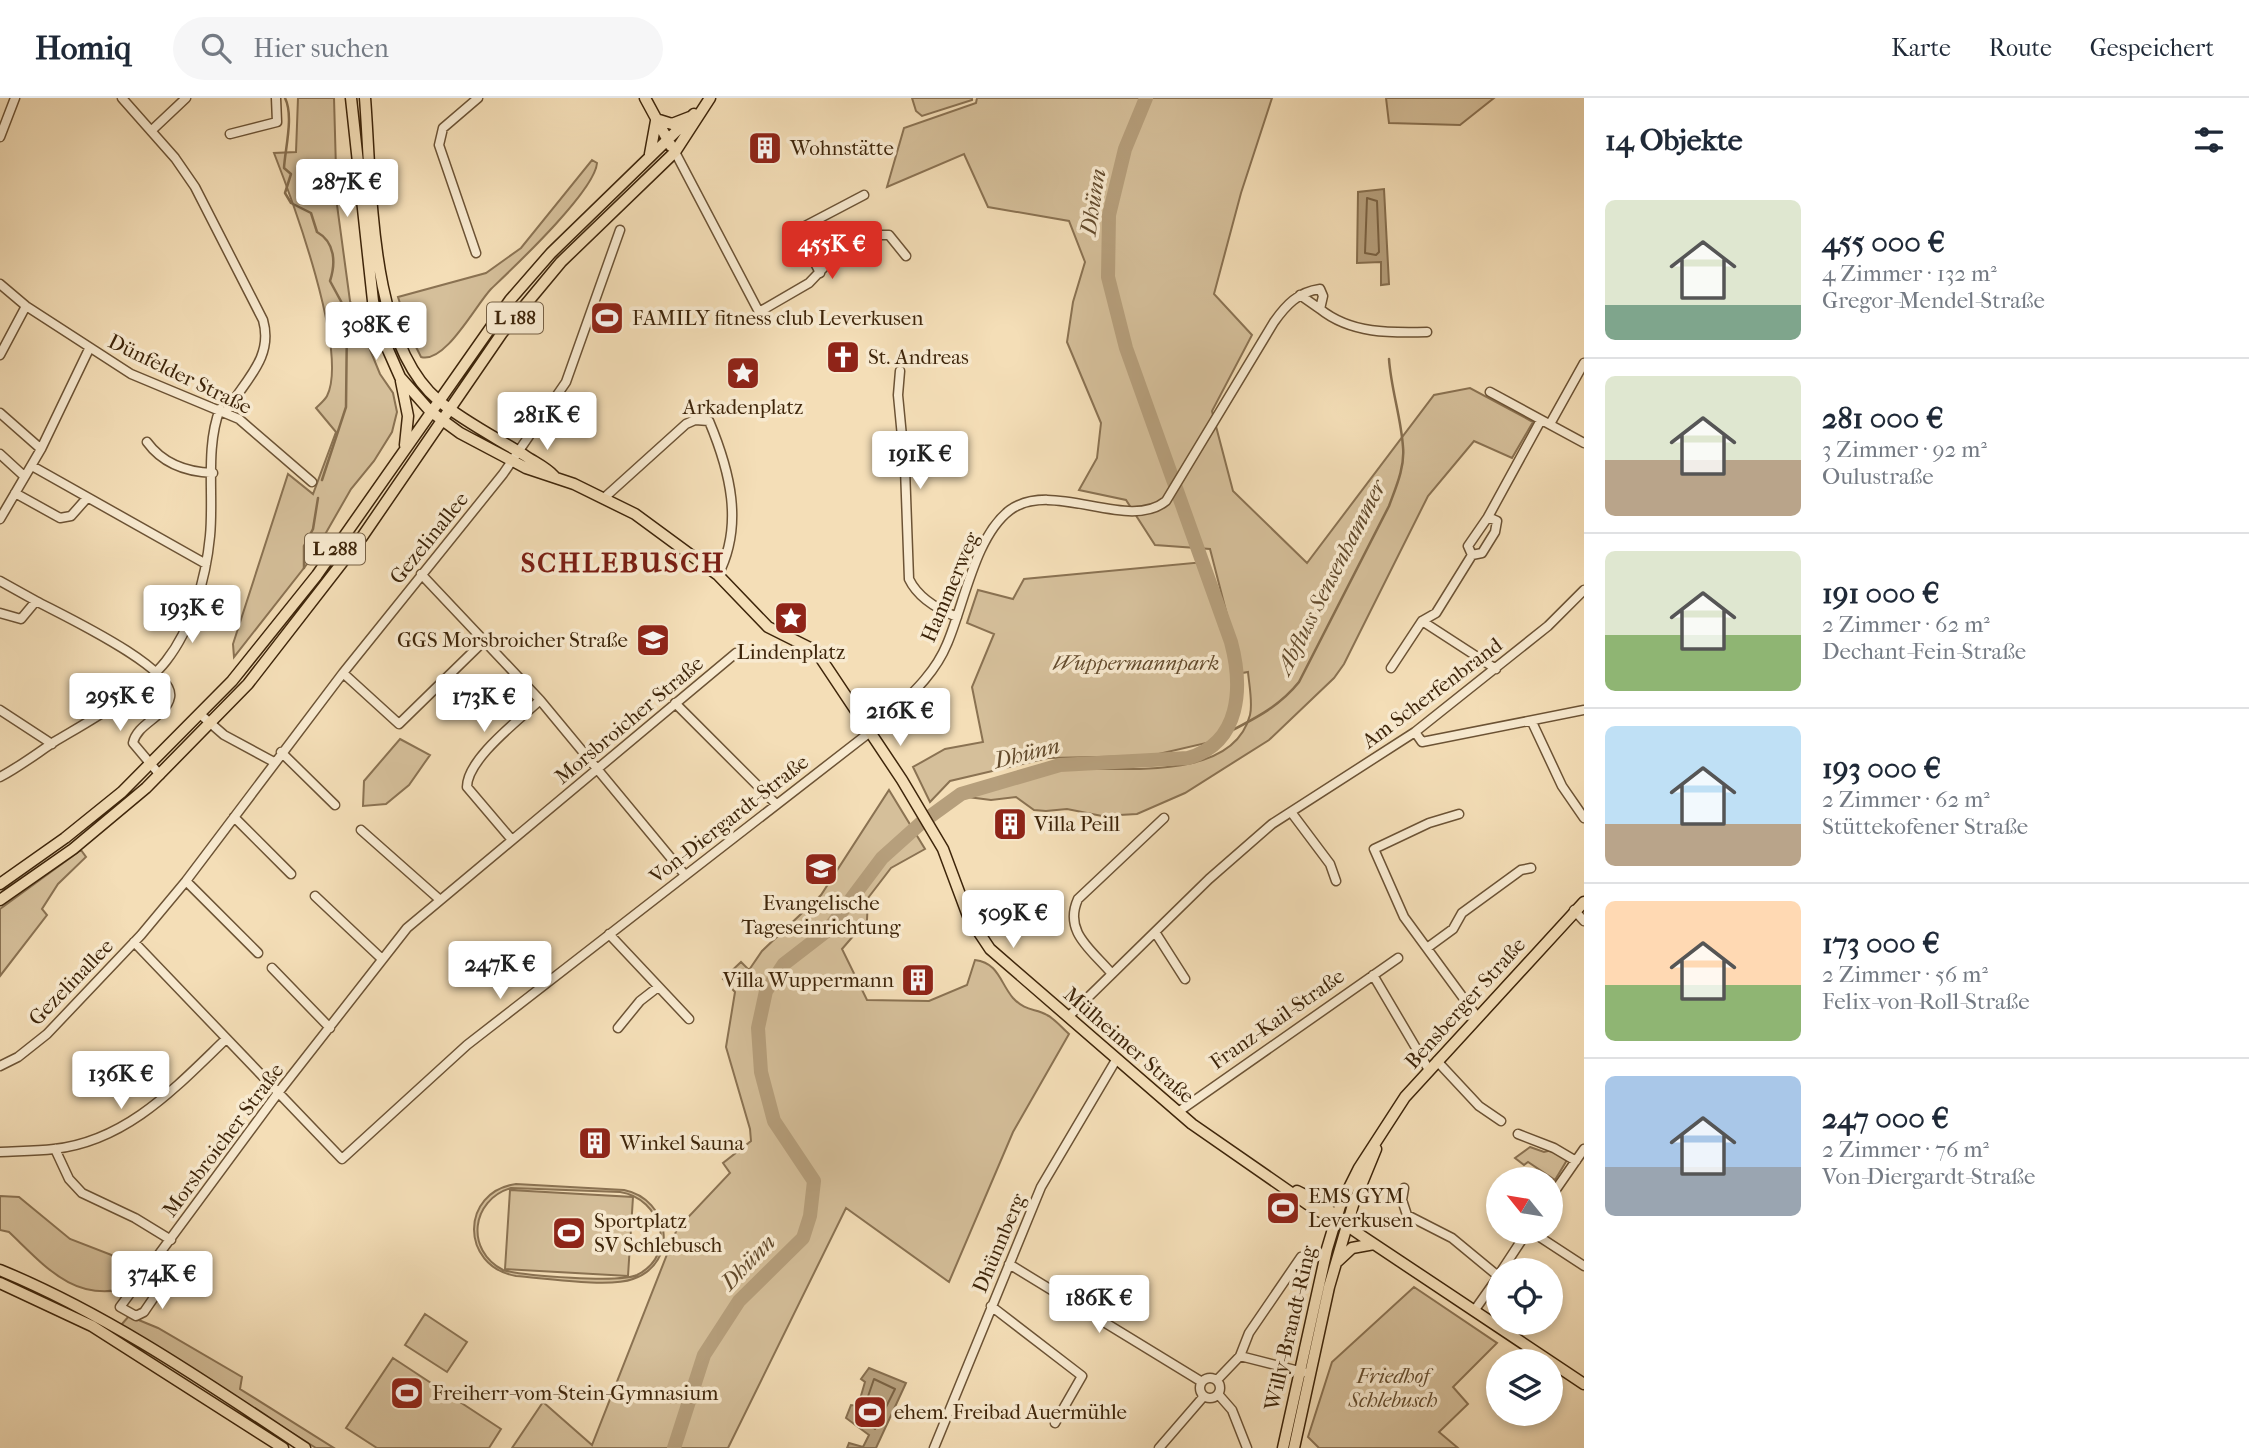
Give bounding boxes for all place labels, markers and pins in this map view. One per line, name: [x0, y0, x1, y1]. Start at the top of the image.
building icon: Wohnstätte: [746, 129, 784, 167]
place label: Wohnstätte: [789, 136, 894, 160]
pin: 287K €: [290, 159, 404, 219]
pin: 455K €: [775, 222, 889, 281]
sports icon: FAMILY fitness club Leverkusen: [588, 299, 626, 337]
pin: 308K €: [319, 302, 433, 362]
place label: FAMILY fitness club Leverkusen: [632, 306, 923, 330]
church icon: St. Andreas: [824, 338, 862, 376]
place label: St. Andreas: [868, 345, 969, 369]
place icon: Arkadenplatz: [724, 354, 762, 392]
pin: 281K €: [490, 392, 604, 452]
place label: Arkadenplatz: [682, 395, 803, 419]
pin: 191K €: [863, 432, 977, 491]
pin: 193K €: [135, 586, 249, 645]
place icon: Lindenplatz: [772, 599, 810, 637]
school or university icon: GGS Morsbroicher Straße: [634, 621, 672, 659]
place label: GGS Morsbroicher Straße: [397, 628, 628, 652]
place label: Lindenplatz: [737, 640, 845, 664]
pin: 295K €: [63, 674, 177, 733]
pin: 173K €: [427, 674, 541, 734]
pin: 216K €: [843, 688, 957, 748]
building icon: Villa Peill: [991, 805, 1029, 843]
place label: Villa Peill: [1033, 812, 1120, 836]
school or university icon: Evangelische Tageseinrichtung: [802, 850, 840, 888]
pin: 509K €: [956, 890, 1070, 950]
place label: Evangelische Tageseinrichtung: [742, 891, 901, 939]
pin: 247K €: [443, 942, 557, 1001]
building icon: Villa Wuppermann: [899, 961, 937, 999]
place label: Villa Wuppermann: [722, 968, 894, 992]
pin: 136K €: [64, 1052, 178, 1111]
building icon: Winkel Sauna: [576, 1124, 614, 1162]
place label: Winkel Sauna: [619, 1131, 745, 1155]
place label: EMS GYM Leverkusen: [1308, 1184, 1413, 1232]
sports icon: EMS GYM Leverkusen: [1264, 1189, 1302, 1227]
place label: Sportplatz SV Schlebusch: [594, 1209, 723, 1257]
sports icon: Sportplatz SV Schlebusch: [550, 1214, 588, 1252]
pin: 374K €: [105, 1252, 219, 1311]
pin: 186K €: [1042, 1276, 1156, 1335]
sports icon: Freiherr-vom-Stein-Gymnasium: [388, 1374, 426, 1412]
place label: Freiherr-vom-Stein-Gymnasium: [432, 1381, 719, 1405]
sports icon: ehem. Freibad Auermühle: [851, 1393, 889, 1431]
place label: ehem. Freibad Auermühle: [894, 1400, 1127, 1424]

